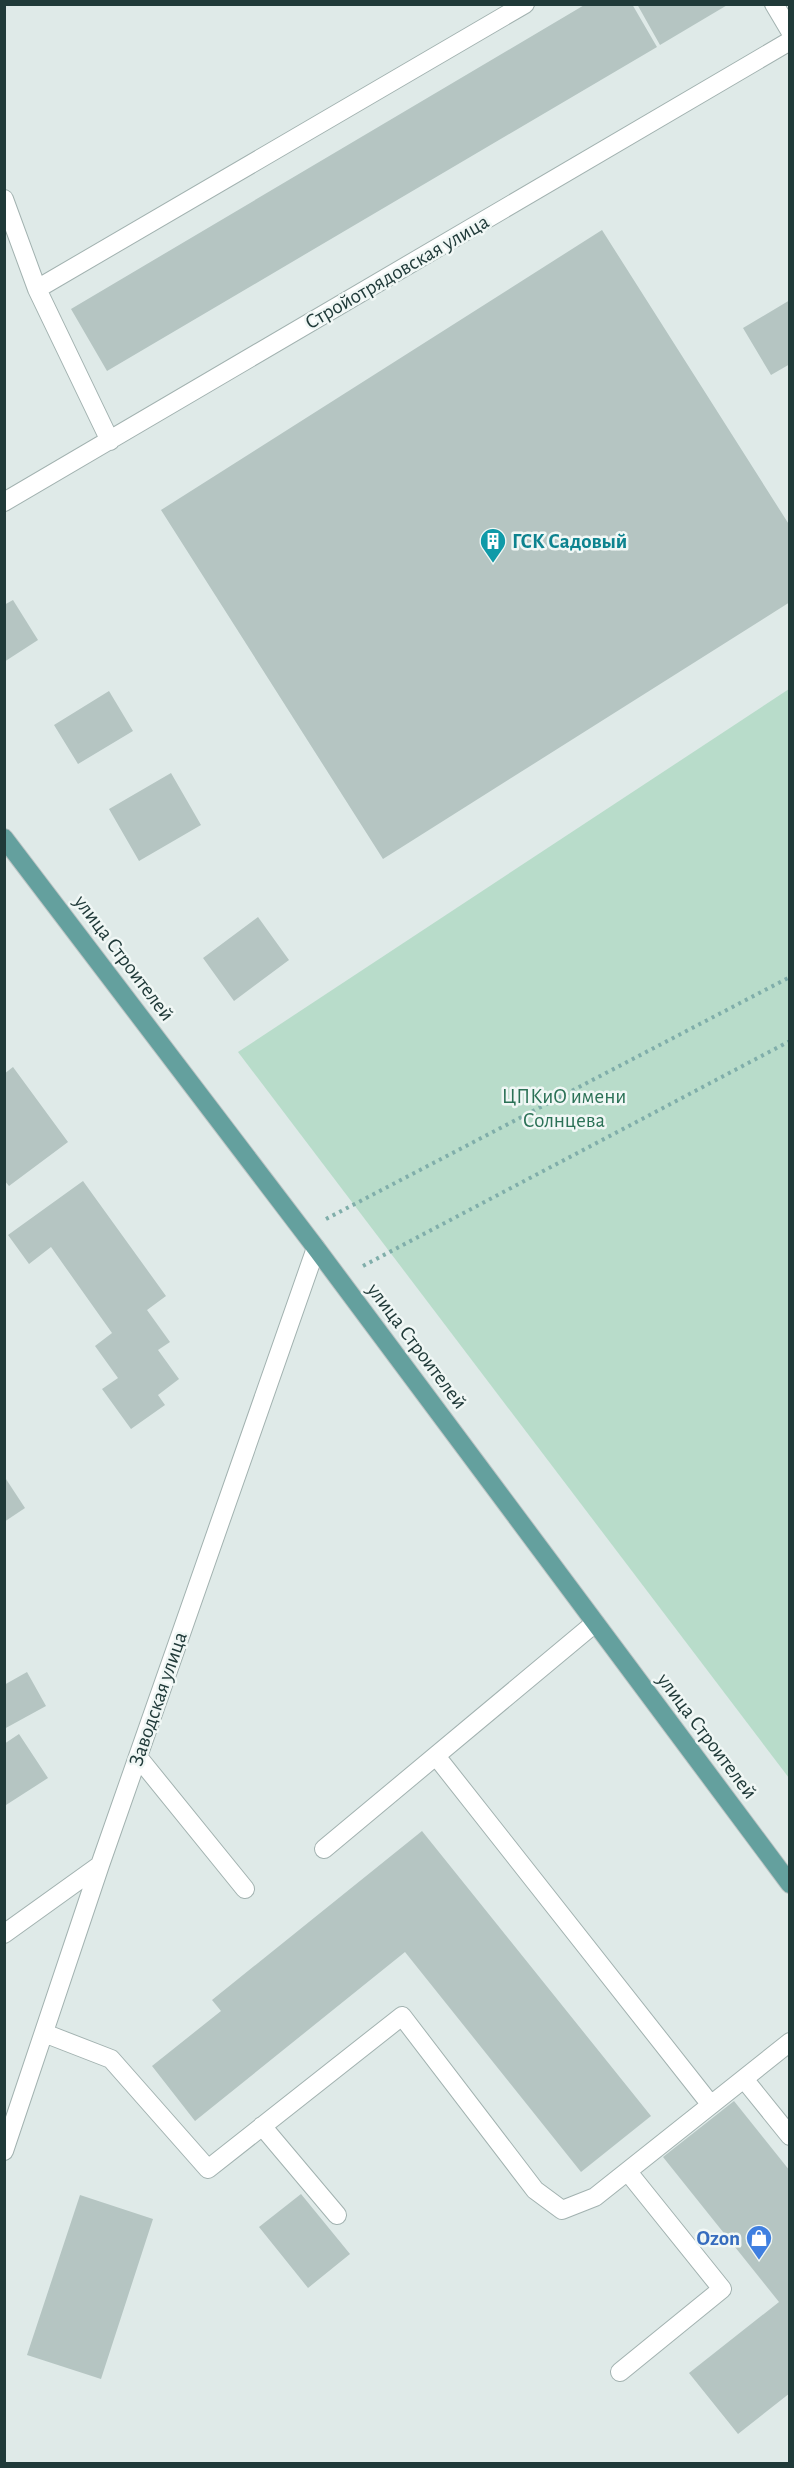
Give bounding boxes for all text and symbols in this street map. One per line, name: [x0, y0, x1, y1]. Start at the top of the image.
street label: Стройотрядовская улица: [301, 211, 493, 333]
building icon: ГСК Садовый: [478, 526, 508, 564]
place label: ГСК Садовый: [512, 531, 627, 552]
street label: улица Строителей: [69, 890, 178, 1025]
park label: ЦПКиО имени Солнцева: [502, 1086, 626, 1131]
street label: улица Строителей: [362, 1278, 471, 1413]
street label: Заводская улица: [125, 1629, 191, 1769]
street label: улица Строителей: [652, 1668, 761, 1803]
shop icon: Ozon: [744, 2223, 774, 2261]
place label: Ozon: [696, 2228, 740, 2249]

